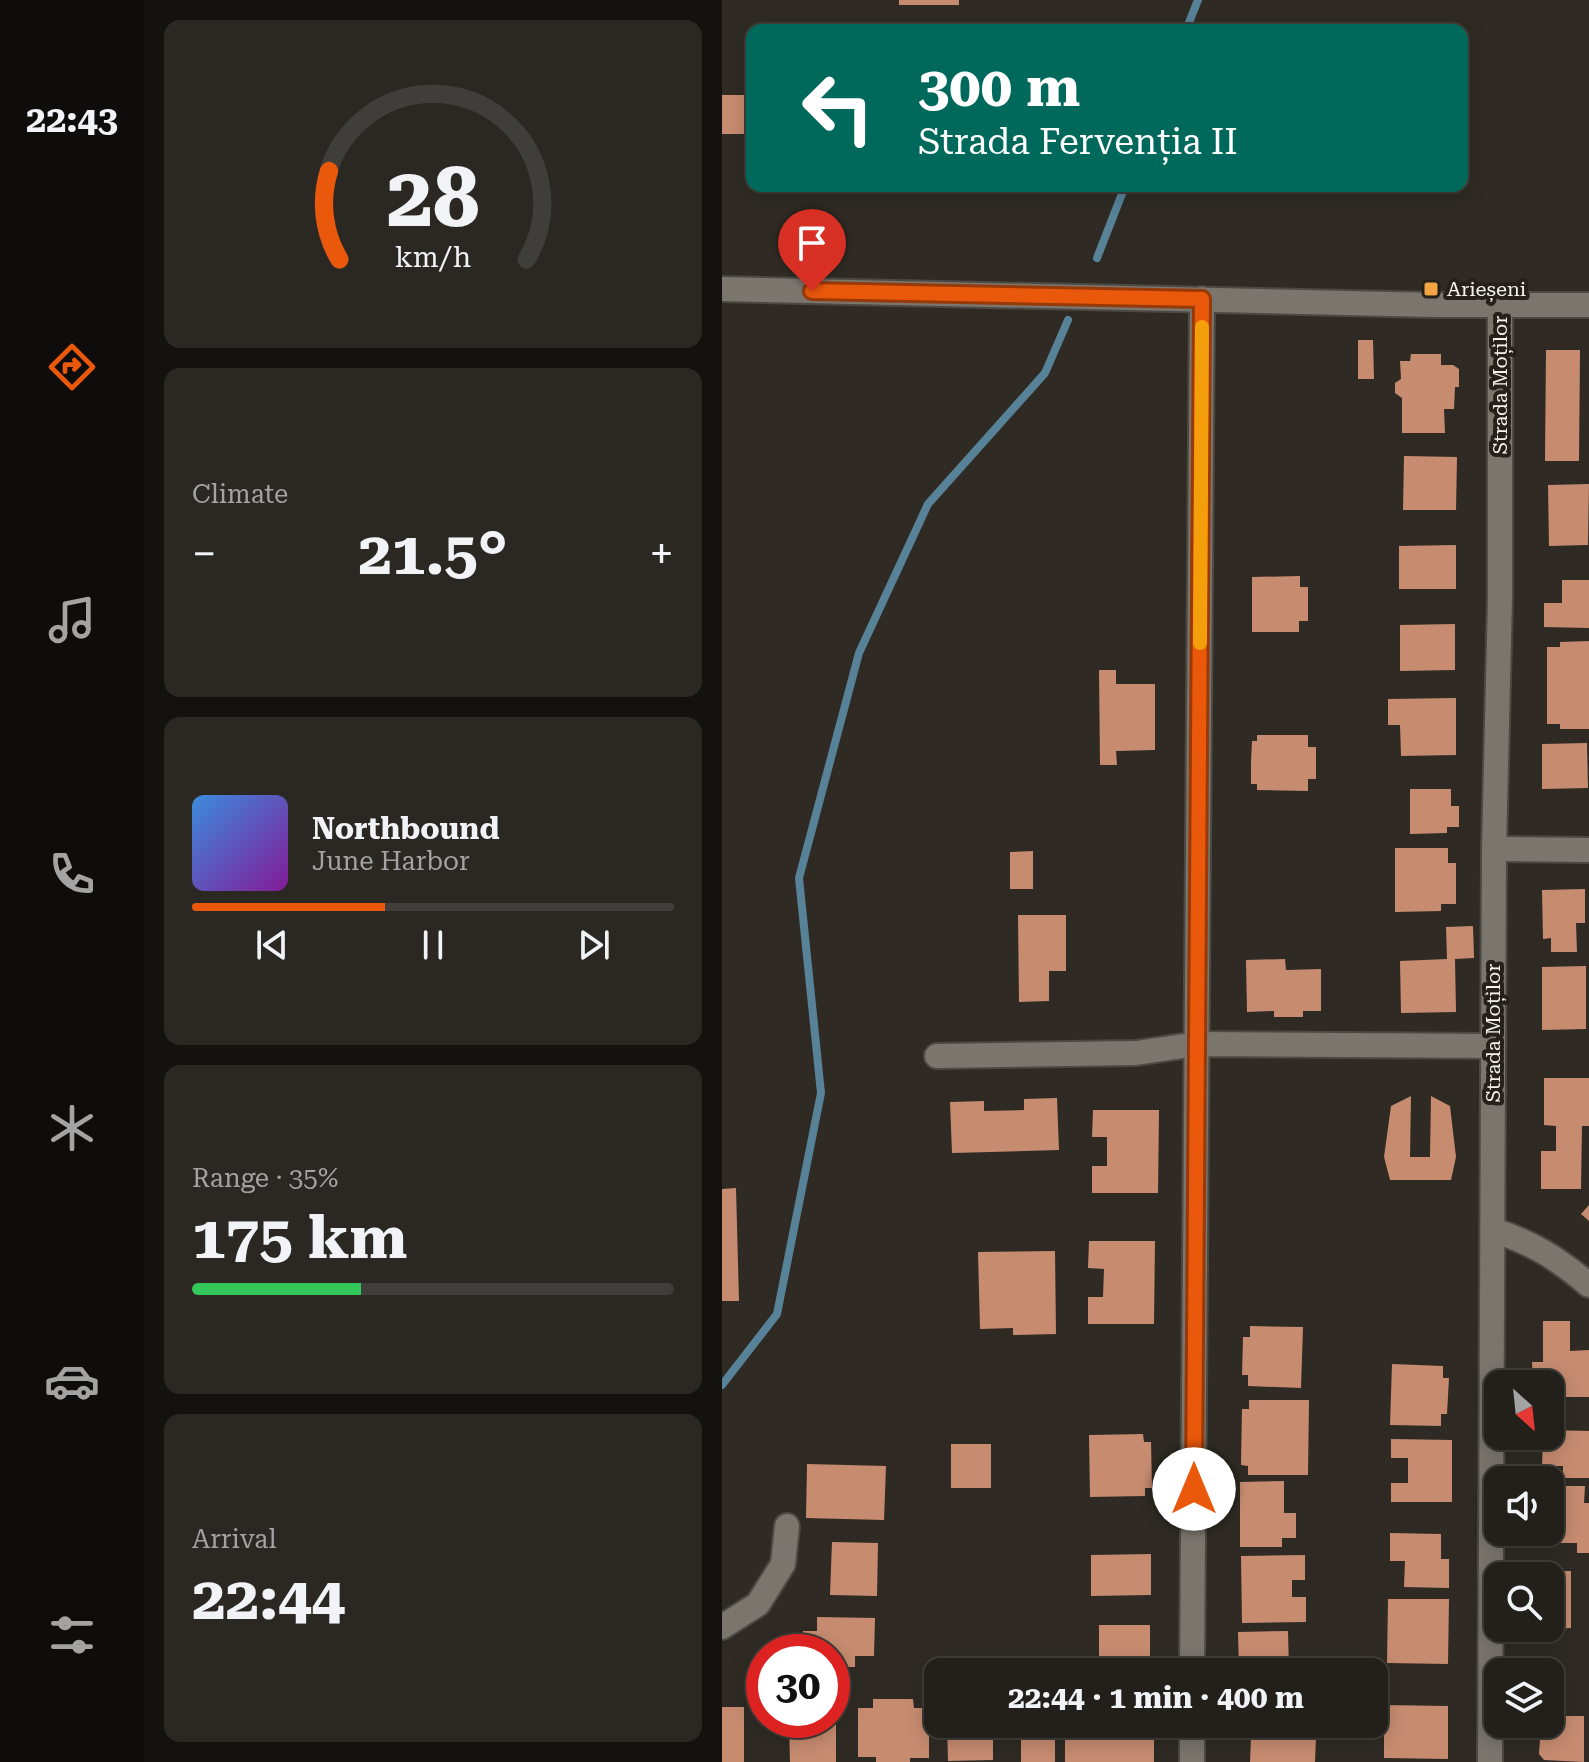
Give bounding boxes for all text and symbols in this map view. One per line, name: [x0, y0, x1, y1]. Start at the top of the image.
text: 300 m: [918, 54, 1080, 120]
icon: left: [786, 56, 890, 160]
text: 22:43: [26, 99, 118, 141]
text: Strada Fervenția II: [918, 121, 1238, 163]
text: 28: [386, 149, 480, 246]
pin: [778, 209, 846, 291]
icon: arrive: [790, 221, 834, 265]
text: km/h: [395, 240, 471, 274]
place label: Arieșeni: [1447, 277, 1526, 303]
marker: Arieșeni: [1422, 280, 1440, 298]
street label: Strada Moților: [1488, 316, 1514, 454]
icon: directions: [44, 339, 100, 395]
text: Climate: [192, 479, 288, 509]
text: 21.5°: [358, 518, 508, 589]
text: −: [192, 528, 217, 580]
text: +: [649, 528, 674, 580]
icon: music: [44, 592, 100, 648]
text: Northbound: [312, 811, 500, 846]
icon: phone: [44, 846, 100, 902]
text: June Harbor: [312, 846, 470, 876]
icon: previous: [250, 923, 294, 967]
icon: pause: [411, 923, 455, 967]
icon: next: [572, 923, 616, 967]
street label: Strada Moților: [1481, 964, 1507, 1102]
icon: climate: [44, 1100, 100, 1156]
text: Range · 35%: [192, 1163, 338, 1193]
text: 175 km: [192, 1202, 407, 1273]
icon: car: [44, 1353, 100, 1409]
north arrow: [1484, 1370, 1564, 1450]
map controls: [1484, 1370, 1564, 1738]
position arrow: [1152, 1447, 1236, 1531]
button: sound: [1484, 1466, 1564, 1546]
text: Arrival: [192, 1524, 277, 1554]
button: search: [1484, 1562, 1564, 1642]
text: 22:44: [192, 1563, 345, 1634]
icon: filters: [44, 1607, 100, 1663]
speed limit sign: 30: [746, 1634, 850, 1738]
button: layers: [1484, 1658, 1564, 1738]
text: 22:44 · 1 min · 400 m: [1008, 1680, 1304, 1715]

